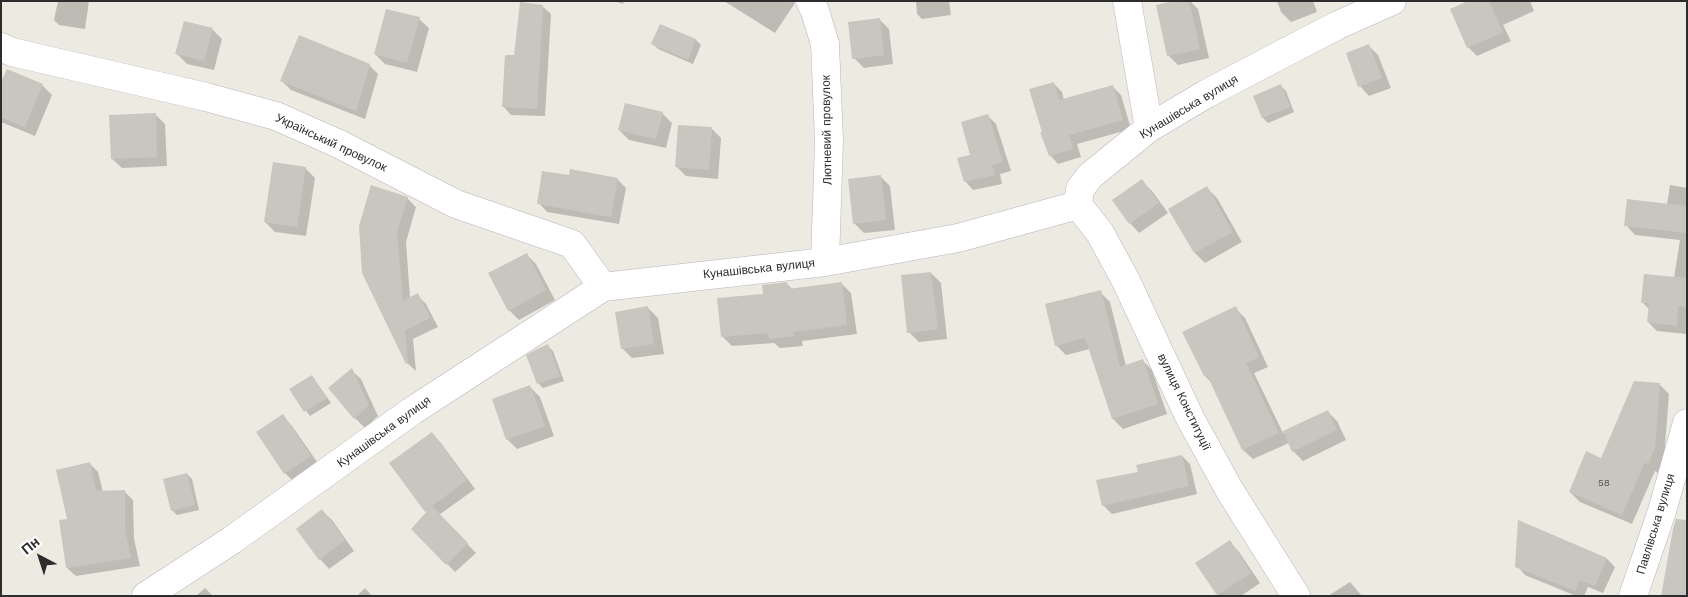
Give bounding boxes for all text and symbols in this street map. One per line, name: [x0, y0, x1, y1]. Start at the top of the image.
street label: Кунашівська вулиця: [1137, 72, 1241, 142]
street label: Лютневий провулок: [819, 75, 835, 185]
street label: Український провулок: [273, 111, 389, 175]
street label: Кунашівська вулиця: [702, 256, 816, 282]
street label: вулиця Конституції: [1154, 351, 1214, 453]
street label: Кунашівська вулиця: [334, 393, 434, 471]
street label: Павлівська вулиця: [1634, 472, 1678, 576]
house number: 58: [1598, 477, 1610, 489]
north arrow: [15, 532, 65, 582]
text: Пн: [18, 533, 43, 558]

